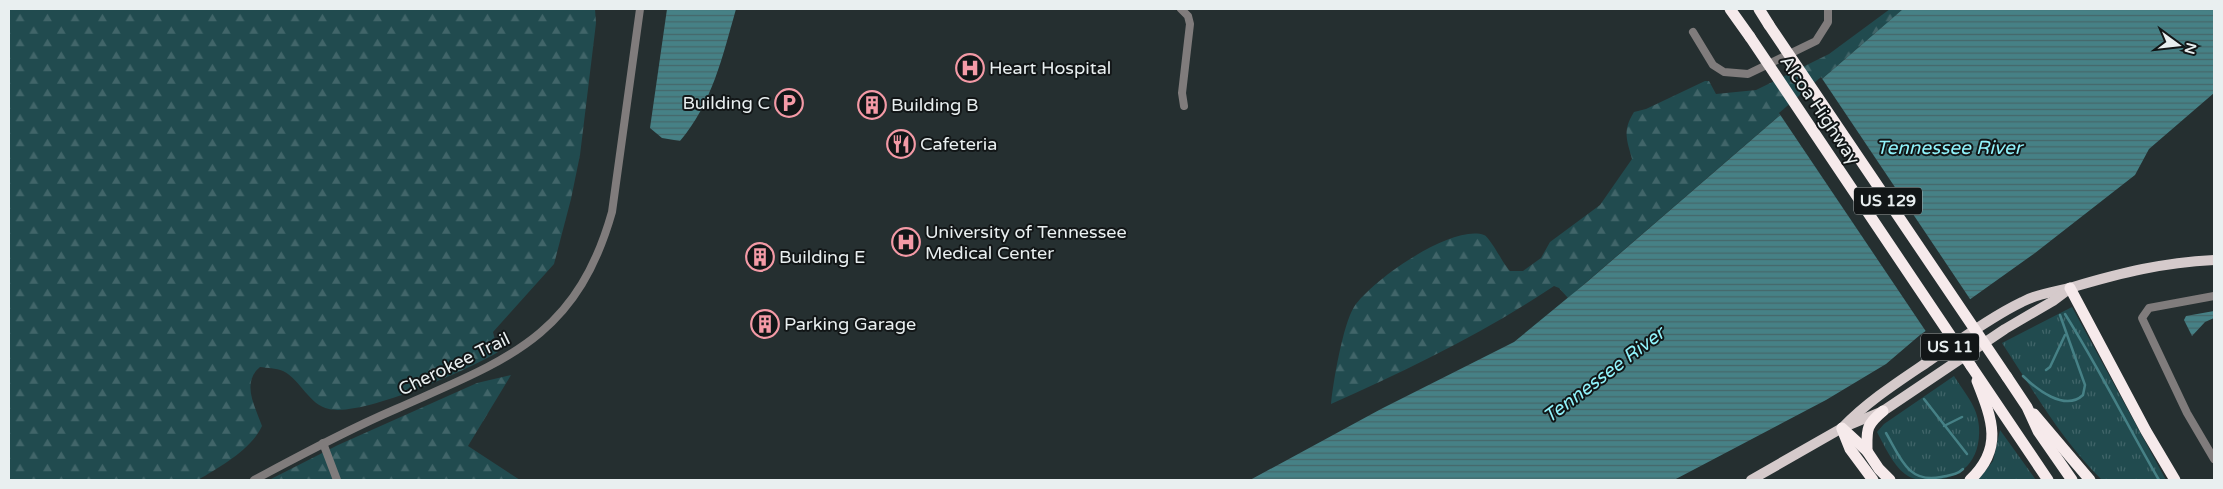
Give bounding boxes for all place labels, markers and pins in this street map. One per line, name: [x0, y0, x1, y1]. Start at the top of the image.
hospital icon: Heart Hospital: [955, 53, 985, 83]
place label: Heart Hospital: [989, 57, 1111, 79]
parking icon: Building C: [774, 88, 804, 118]
building icon: Building B: [857, 90, 887, 120]
place label: Building C: [682, 92, 770, 114]
place label: Building B: [891, 94, 979, 116]
restaurant icon: Cafeteria: [886, 129, 916, 159]
place label: Cafeteria: [920, 133, 997, 155]
place label: University of Tennessee Medical Center: [925, 221, 1127, 264]
hospital icon: University of Tennessee Medical Center: [891, 227, 921, 257]
building icon: Building E: [745, 242, 775, 272]
place label: Building E: [779, 246, 866, 268]
building icon: Parking Garage: [750, 309, 780, 339]
place label: Parking Garage: [784, 313, 916, 335]

